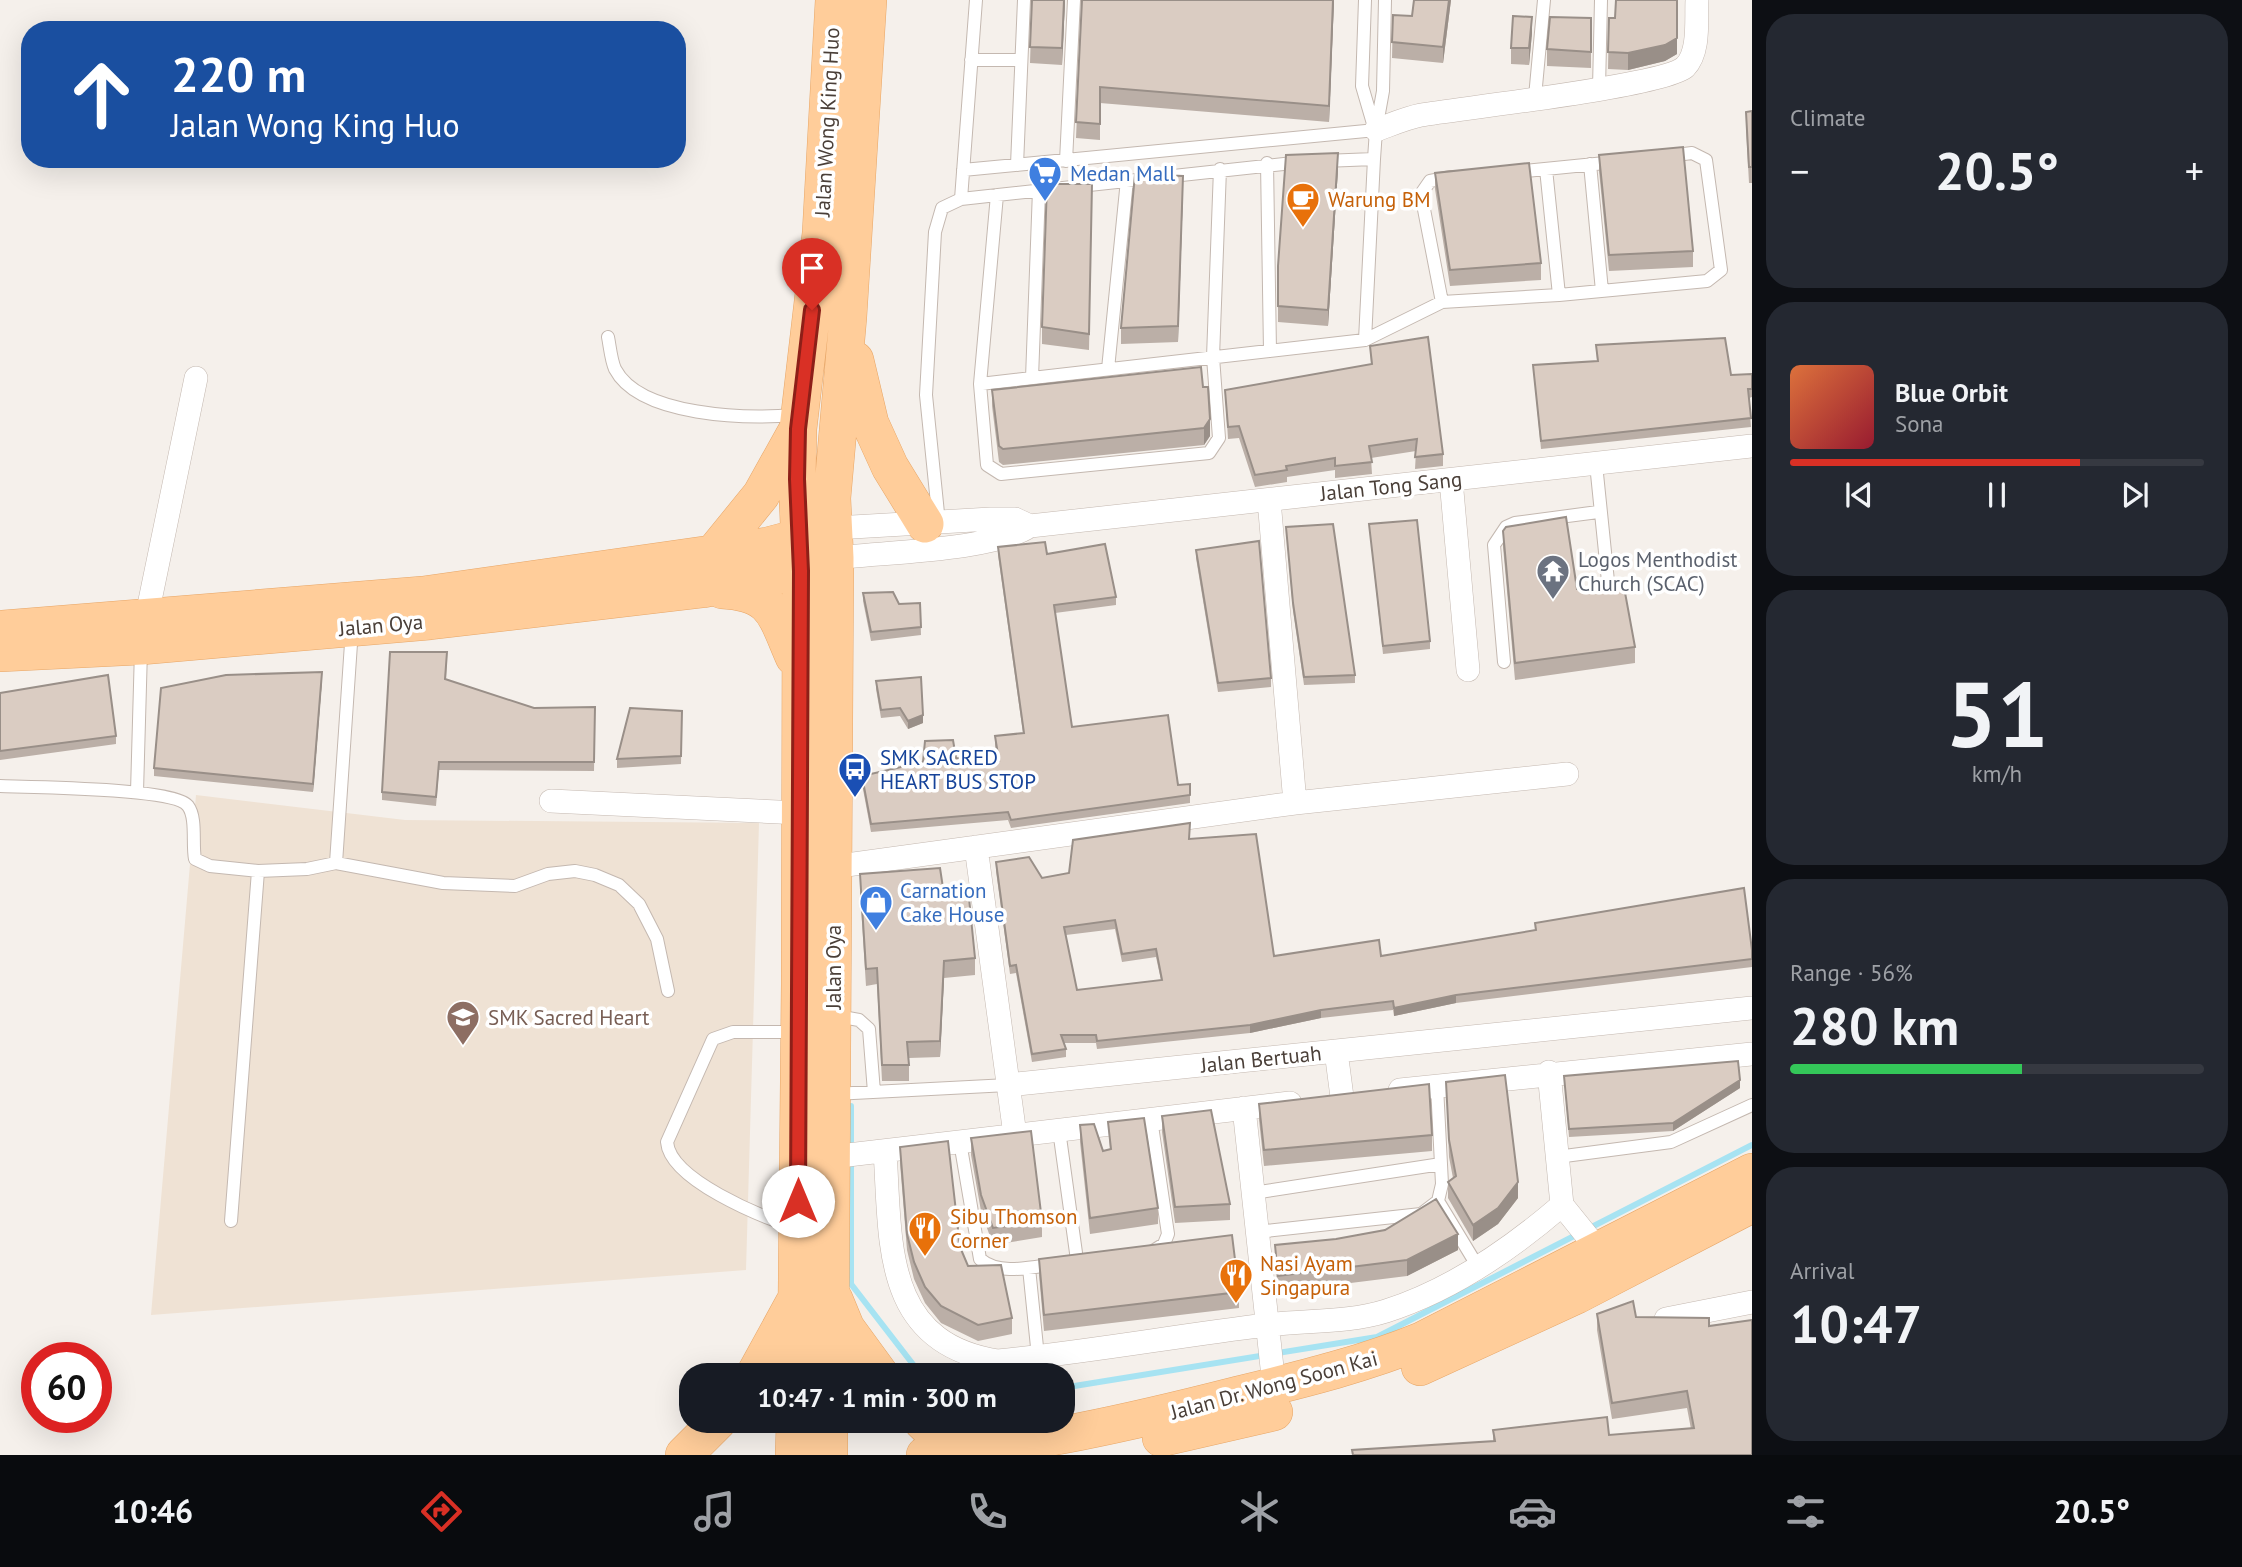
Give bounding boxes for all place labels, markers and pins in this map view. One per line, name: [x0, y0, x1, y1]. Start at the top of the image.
supermarket icon: Medan Mall: [1026, 154, 1064, 203]
place label: Medan Mall: [1070, 160, 1175, 187]
cafe icon: Warung BM: [1284, 180, 1322, 229]
place label: Warung BM: [1328, 186, 1431, 213]
pin: [782, 238, 842, 310]
place label: Logos Menthodist Church (SCAC): [1578, 546, 1737, 597]
temple icon: Logos Menthodist Church (SCAC): [1534, 552, 1572, 601]
place label: SMK SACRED HEART BUS STOP: [880, 744, 1036, 795]
bus stop icon: SMK SACRED HEART BUS STOP: [836, 750, 874, 799]
place label: Carnation Cake House: [900, 877, 1004, 928]
shop icon: Carnation Cake House: [857, 883, 895, 932]
school or university icon: SMK Sacred Heart: [444, 998, 482, 1047]
place label: SMK Sacred Heart: [488, 1004, 649, 1031]
place label: Sibu Thomson Corner: [950, 1203, 1077, 1254]
restaurant icon: Sibu Thomson Corner: [906, 1209, 944, 1258]
place label: Nasi Ayam Singapura: [1260, 1250, 1353, 1301]
restaurant icon: Nasi Ayam Singapura: [1217, 1256, 1255, 1305]

